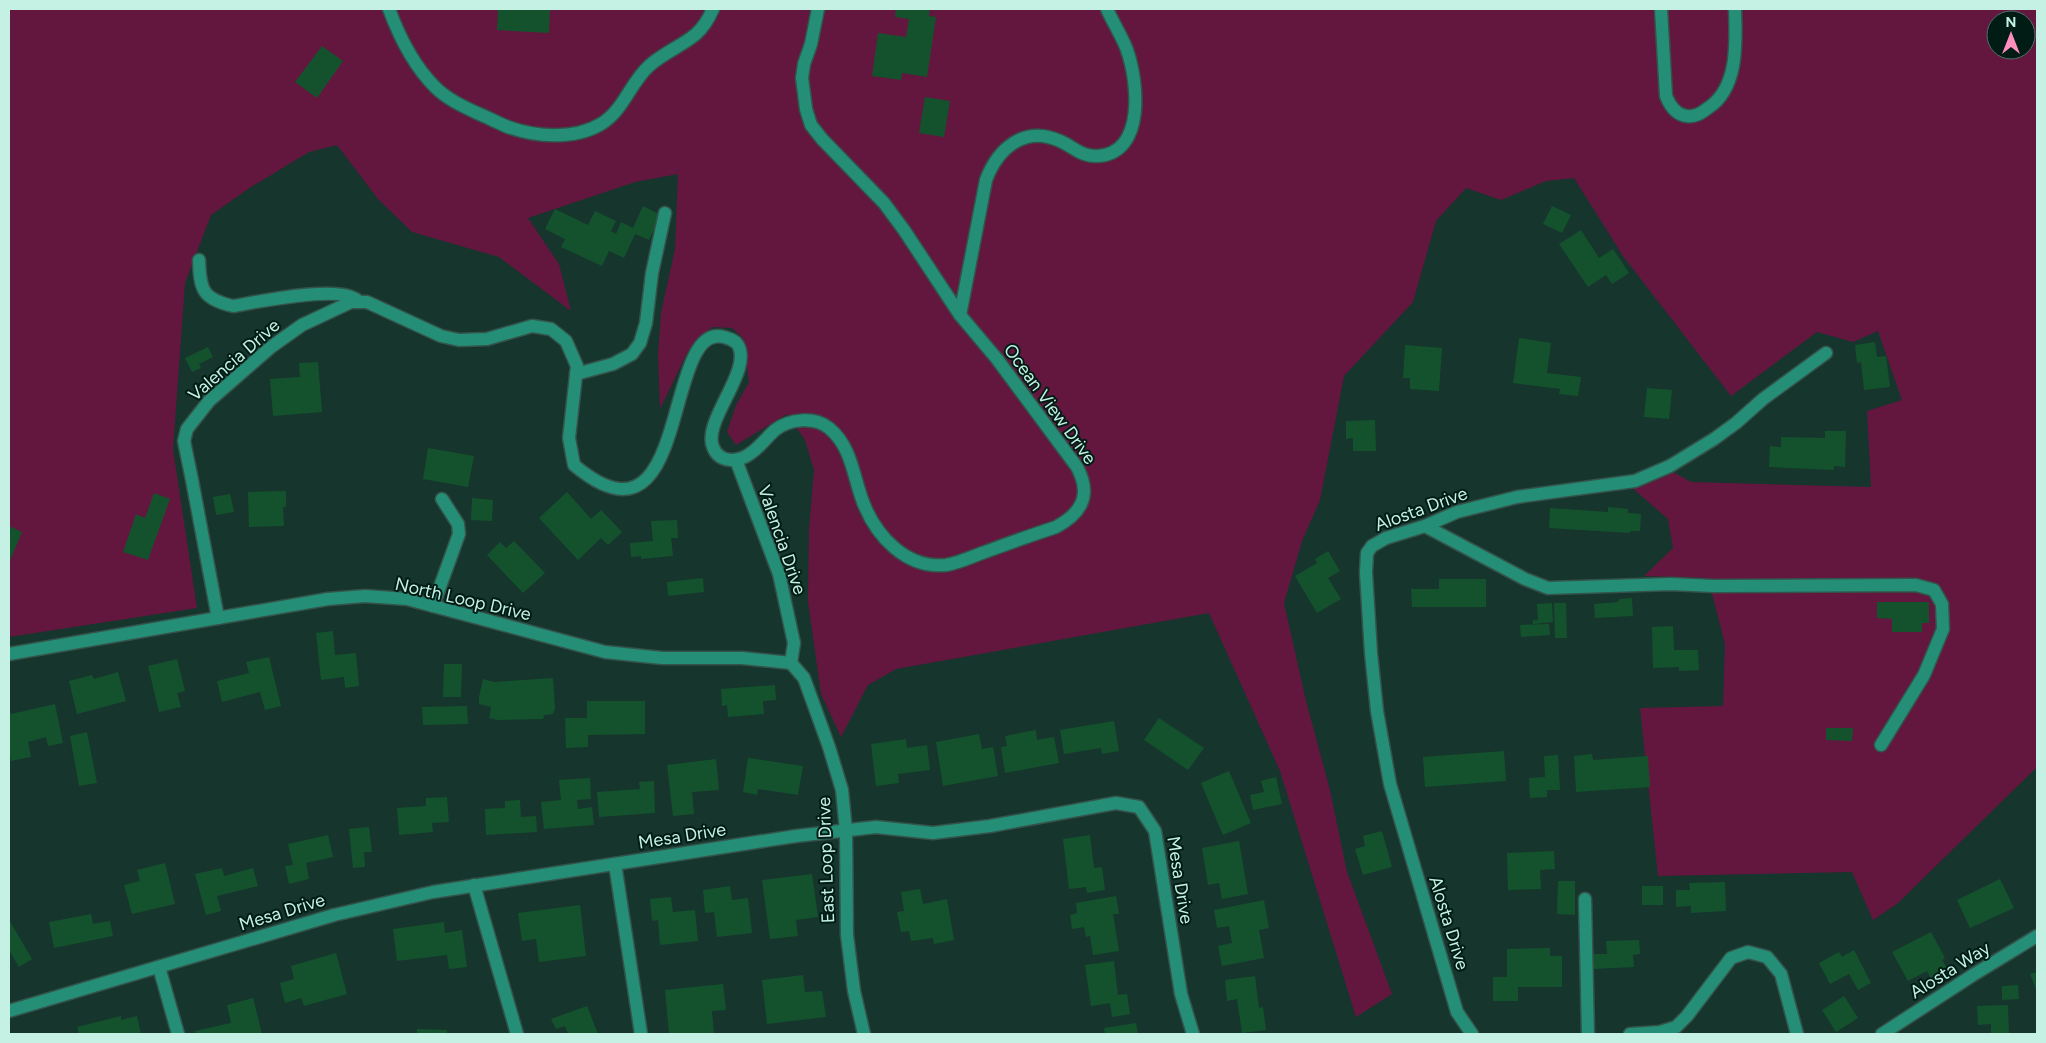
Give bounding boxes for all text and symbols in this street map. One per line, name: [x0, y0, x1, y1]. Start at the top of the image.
north arrow: [1986, 10, 2036, 60]
text: N: [2006, 14, 2016, 31]
street label: Valencia Drive: [184, 314, 284, 406]
street label: Ocean View Drive: [999, 339, 1101, 469]
street label: Alosta Drive: [1372, 482, 1470, 536]
street label: Valencia Drive: [753, 483, 811, 598]
street label: North Loop Drive: [393, 573, 533, 625]
street label: East Loop Drive: [813, 796, 839, 924]
street label: Mesa Drive: [636, 818, 728, 854]
street label: Mesa Drive: [1162, 834, 1198, 926]
street label: Alosta Drive: [1424, 873, 1474, 973]
street label: Mesa Drive: [236, 888, 328, 935]
street label: Alosta Way: [1906, 936, 1995, 1003]

